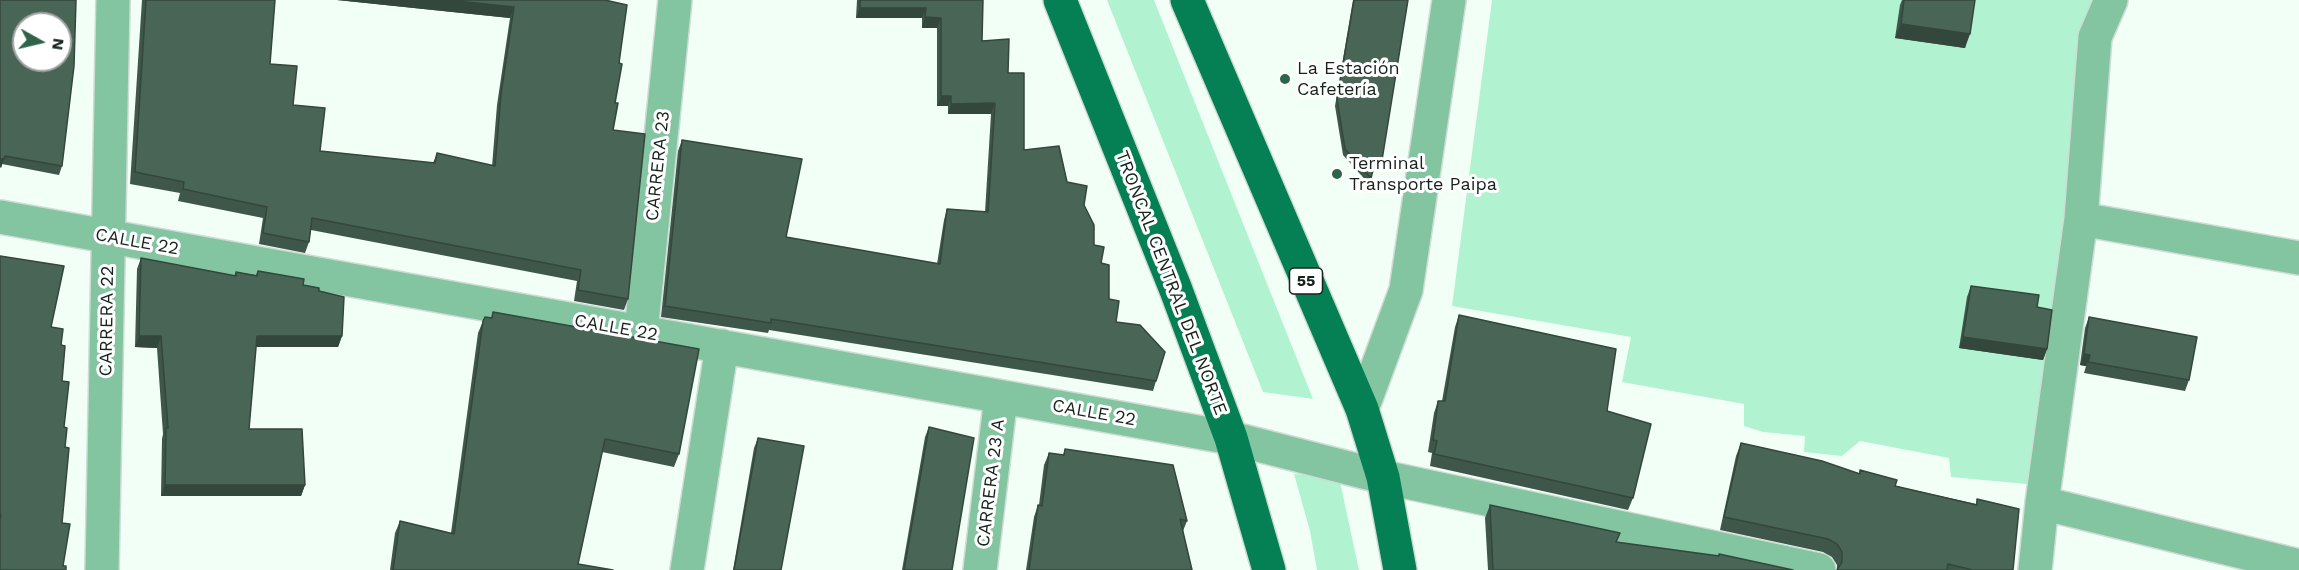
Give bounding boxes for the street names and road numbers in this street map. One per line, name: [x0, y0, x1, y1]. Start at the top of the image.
street label: CARRERA 23: [641, 110, 675, 222]
street label: TRONCAL CENTRAL DEL NORTE: [1111, 148, 1231, 418]
street label: CALLE 22: [94, 224, 180, 260]
street label: CARRERA 22: [95, 266, 119, 376]
road number: 55: [1290, 268, 1322, 294]
street label: CALLE 22: [573, 310, 659, 346]
street label: CALLE 22: [1051, 395, 1137, 431]
street label: CARRERA 23 A: [972, 418, 1010, 548]

